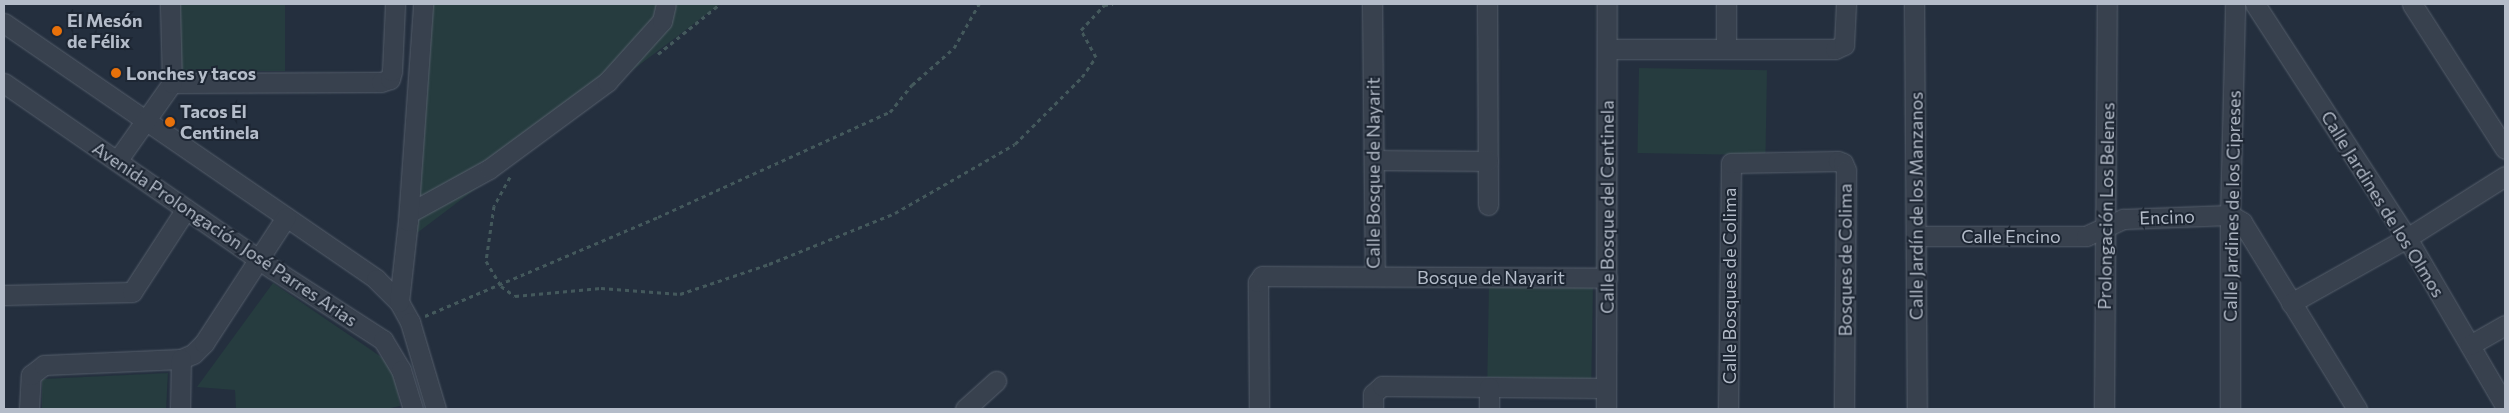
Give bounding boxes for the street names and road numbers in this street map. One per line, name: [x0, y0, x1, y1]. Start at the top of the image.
street label: Calle Bosque de Nayarit: [1362, 77, 1384, 269]
street label: Calle Jardines de los Cipreses: [2219, 90, 2245, 322]
street label: Calle Jardín de los Manzanos: [1905, 92, 1927, 320]
street label: Calle Bosque del Centinela: [1596, 100, 1618, 314]
street label: Prolongación Los Belenes: [2093, 102, 2119, 310]
street label: Calle Jardines de los Olmos: [2317, 107, 2449, 301]
street label: Avenida Prolongación José Parres Arias: [89, 137, 361, 331]
street label: Bosques de Colima: [1834, 184, 1856, 336]
street label: Calle Bosques de Colima: [1718, 188, 1740, 384]
street label: Encino: [2139, 205, 2195, 229]
street label: Calle Encino: [1961, 225, 2061, 247]
street label: Bosque de Nayarit: [1417, 266, 1565, 288]

